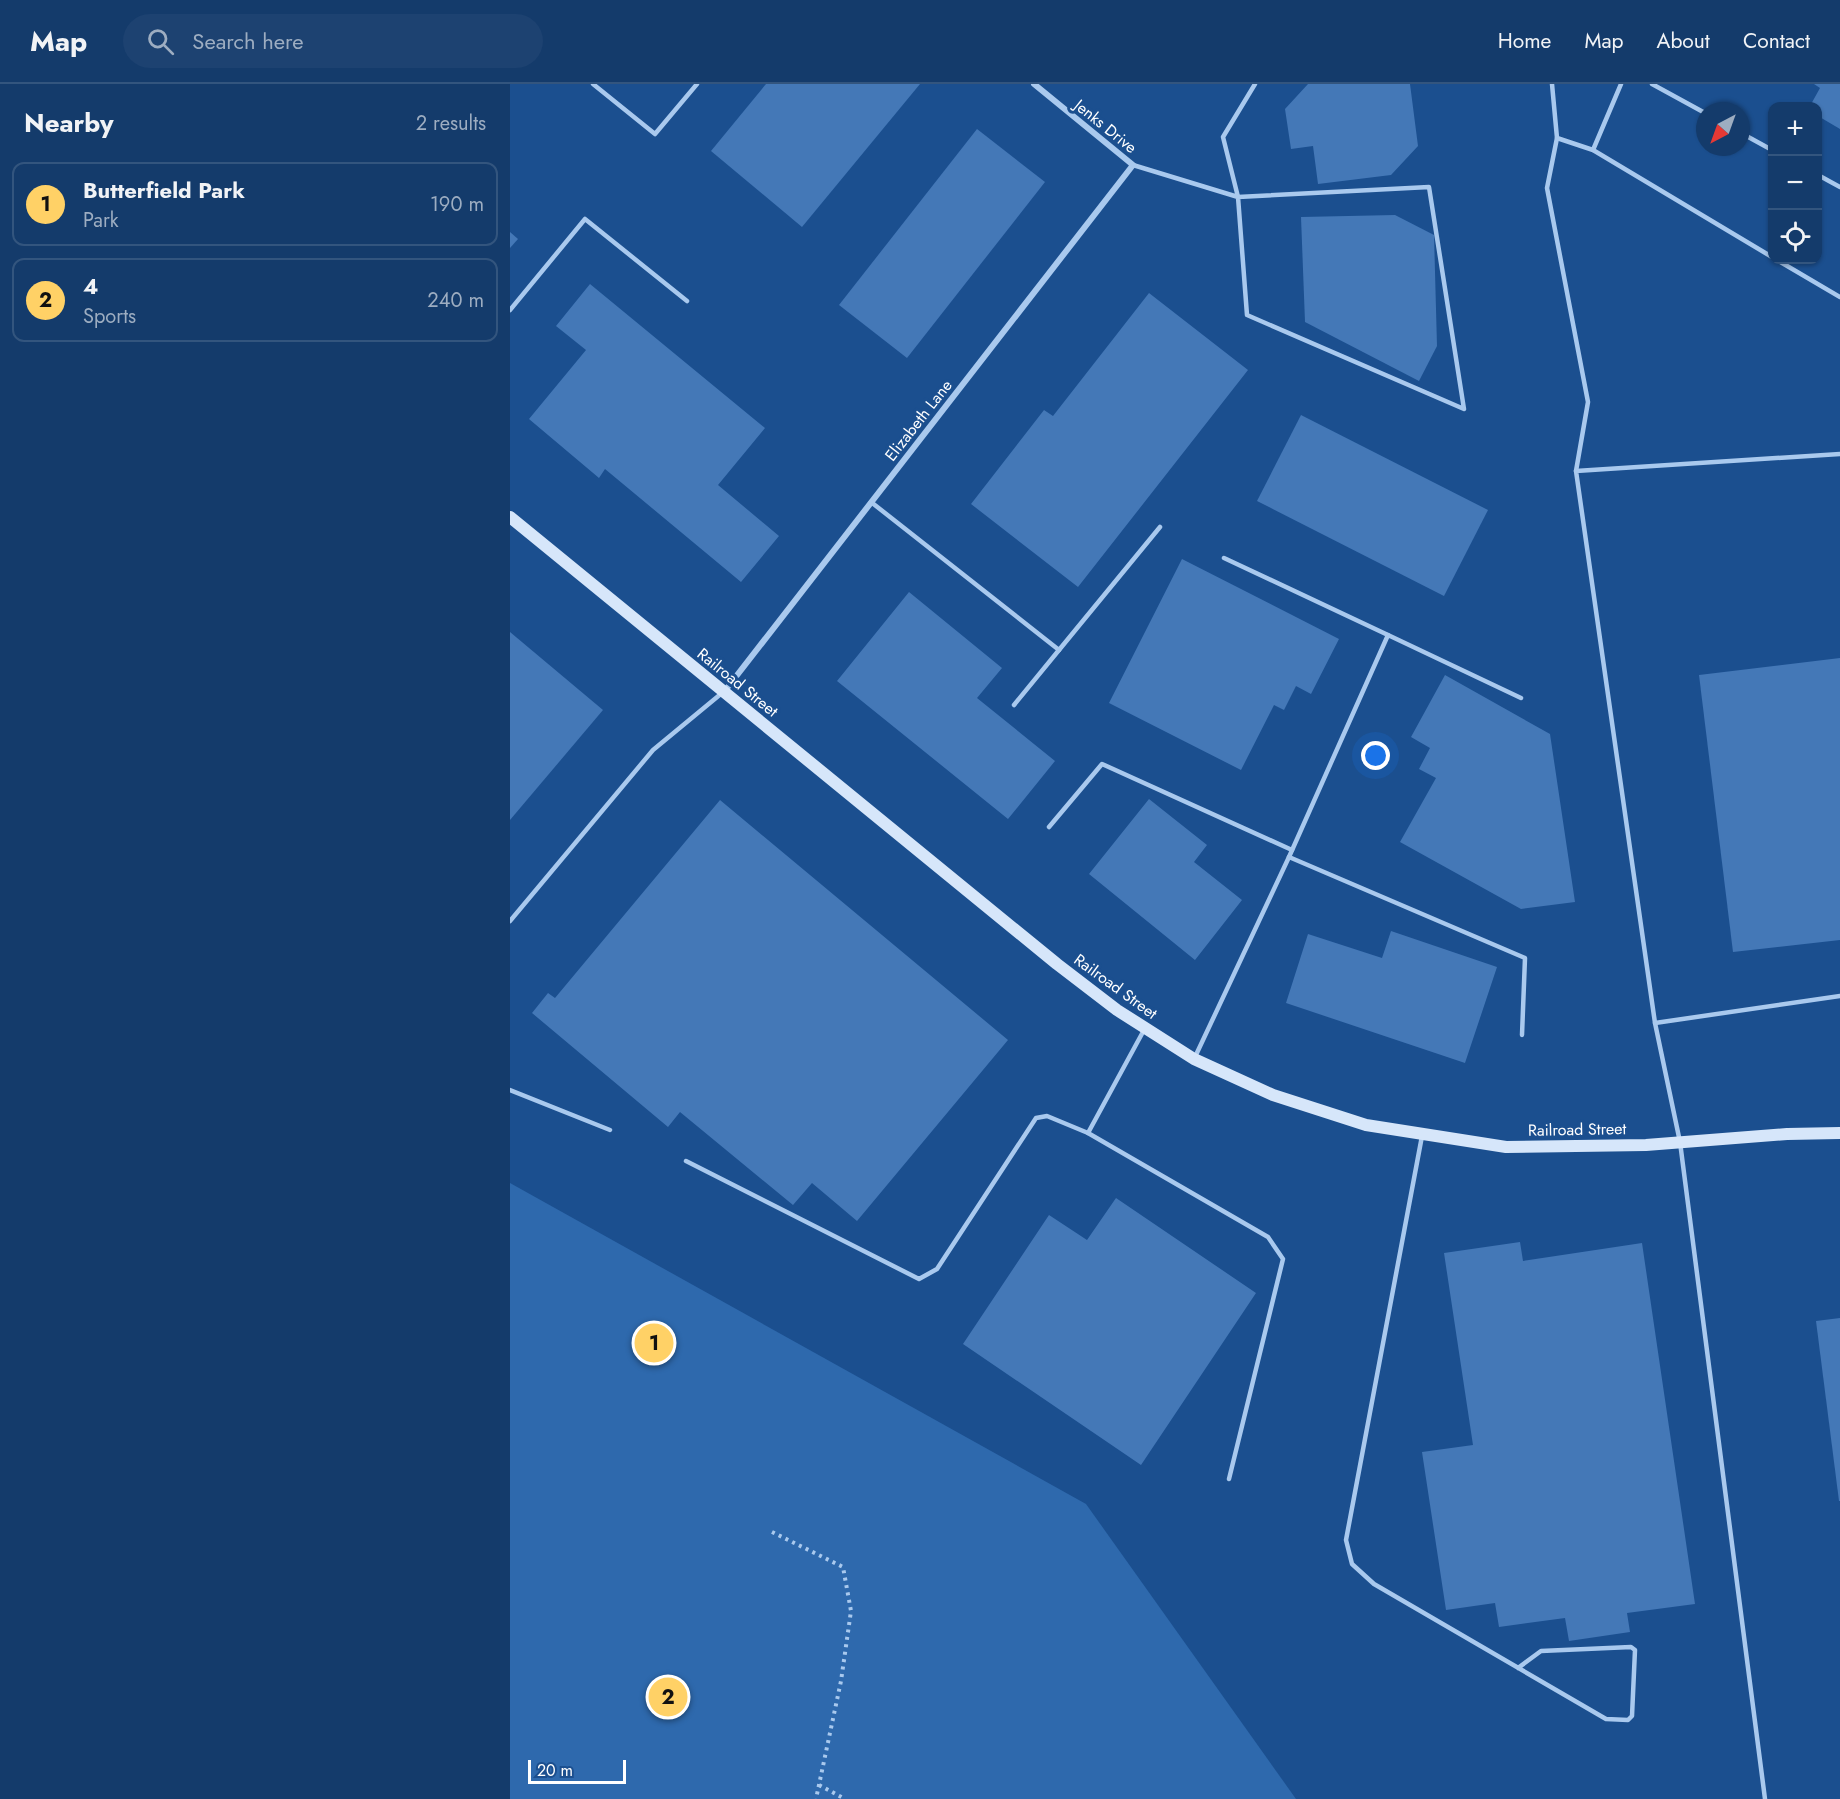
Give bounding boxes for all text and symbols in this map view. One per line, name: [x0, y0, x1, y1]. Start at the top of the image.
search box: [123, 14, 543, 68]
text: Map: [30, 21, 87, 62]
icon: search: [144, 25, 177, 58]
text: Search here: [192, 25, 304, 57]
text: Home: [1498, 26, 1551, 56]
text: Map: [1584, 26, 1624, 56]
text: About: [1657, 26, 1710, 56]
text: Contact: [1743, 26, 1810, 56]
street label: Jenks Drive: [1068, 93, 1142, 159]
north arrow: [1696, 102, 1750, 156]
map controls: [1768, 102, 1822, 264]
button: +: [1768, 102, 1822, 156]
text: Nearby: [24, 104, 113, 142]
text: 2 results: [416, 109, 486, 138]
button: −: [1768, 156, 1822, 210]
text: Butterfield Park: [83, 174, 245, 206]
text: 1: [40, 190, 51, 219]
text: 190 m: [430, 190, 484, 219]
text: Park: [83, 206, 119, 235]
button: locate: [1768, 210, 1822, 264]
text: 4: [83, 270, 98, 302]
text: 2: [39, 286, 52, 315]
text: 240 m: [427, 286, 484, 315]
text: Sports: [83, 302, 136, 331]
street label: Elizabeth Lane: [879, 375, 958, 466]
street label: Railroad Street: [692, 643, 783, 722]
your location: [1361, 741, 1390, 770]
street label: Railroad Street: [1069, 948, 1162, 1025]
street label: Railroad Street: [1528, 1117, 1626, 1142]
pin: 1: [634, 1320, 674, 1366]
pin: 2: [648, 1674, 688, 1720]
scale bar: [528, 1757, 626, 1784]
text: 20 m: [537, 1759, 573, 1782]

